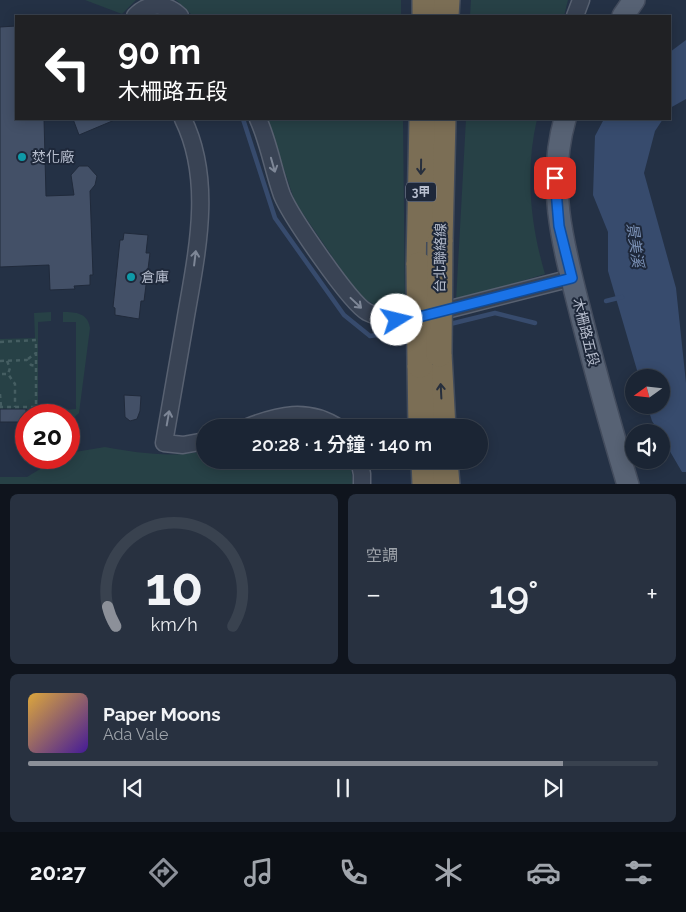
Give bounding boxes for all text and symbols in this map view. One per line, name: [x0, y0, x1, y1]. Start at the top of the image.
text: 90 m: [118, 31, 201, 72]
icon: left: [35, 35, 100, 100]
text: 木柵路五段: [118, 78, 228, 104]
place label: 焚化廠: [32, 149, 74, 165]
marker: 焚化廠: [16, 151, 28, 163]
one-way arrow: [269, 157, 278, 173]
pin: [534, 157, 576, 199]
one-way arrow: [416, 159, 426, 175]
icon: arrive: [541, 164, 569, 192]
road number: 3甲: [406, 182, 436, 202]
water label: 景美溪: [623, 221, 647, 271]
street label: 台北聯絡線: [431, 223, 449, 293]
one-way arrow: [191, 250, 201, 266]
place label: 倉庫: [141, 269, 169, 285]
marker: 倉庫: [125, 271, 137, 283]
position arrow: [370, 293, 422, 345]
street label: 木柵路五段: [570, 296, 602, 368]
one-way arrow: [350, 297, 363, 309]
north arrow: [625, 369, 670, 414]
map controls: [625, 369, 670, 469]
one-way arrow: [437, 383, 446, 399]
speed limit sign: 20: [15, 404, 80, 469]
one-way arrow: [164, 410, 174, 426]
button: sound: [625, 424, 670, 469]
text: 20:28 · 1 分鐘 · 140 m: [252, 433, 432, 455]
text: 空調: [366, 546, 398, 565]
text: 10: [145, 556, 203, 617]
text: 19°: [489, 572, 539, 617]
text: −: [366, 578, 381, 611]
text: +: [646, 578, 658, 611]
text: km/h: [150, 614, 198, 635]
text: Paper Moons: [103, 703, 221, 725]
text: Ada Vale: [103, 725, 168, 744]
icon: previous: [119, 774, 147, 802]
icon: pause: [329, 774, 357, 802]
icon: next: [539, 774, 567, 802]
icon: directions: [146, 855, 181, 890]
icon: music: [241, 855, 276, 890]
icon: phone: [336, 855, 371, 890]
icon: climate: [431, 855, 466, 890]
icon: car: [526, 855, 561, 890]
icon: filters: [621, 855, 656, 890]
text: 20:27: [30, 859, 86, 885]

